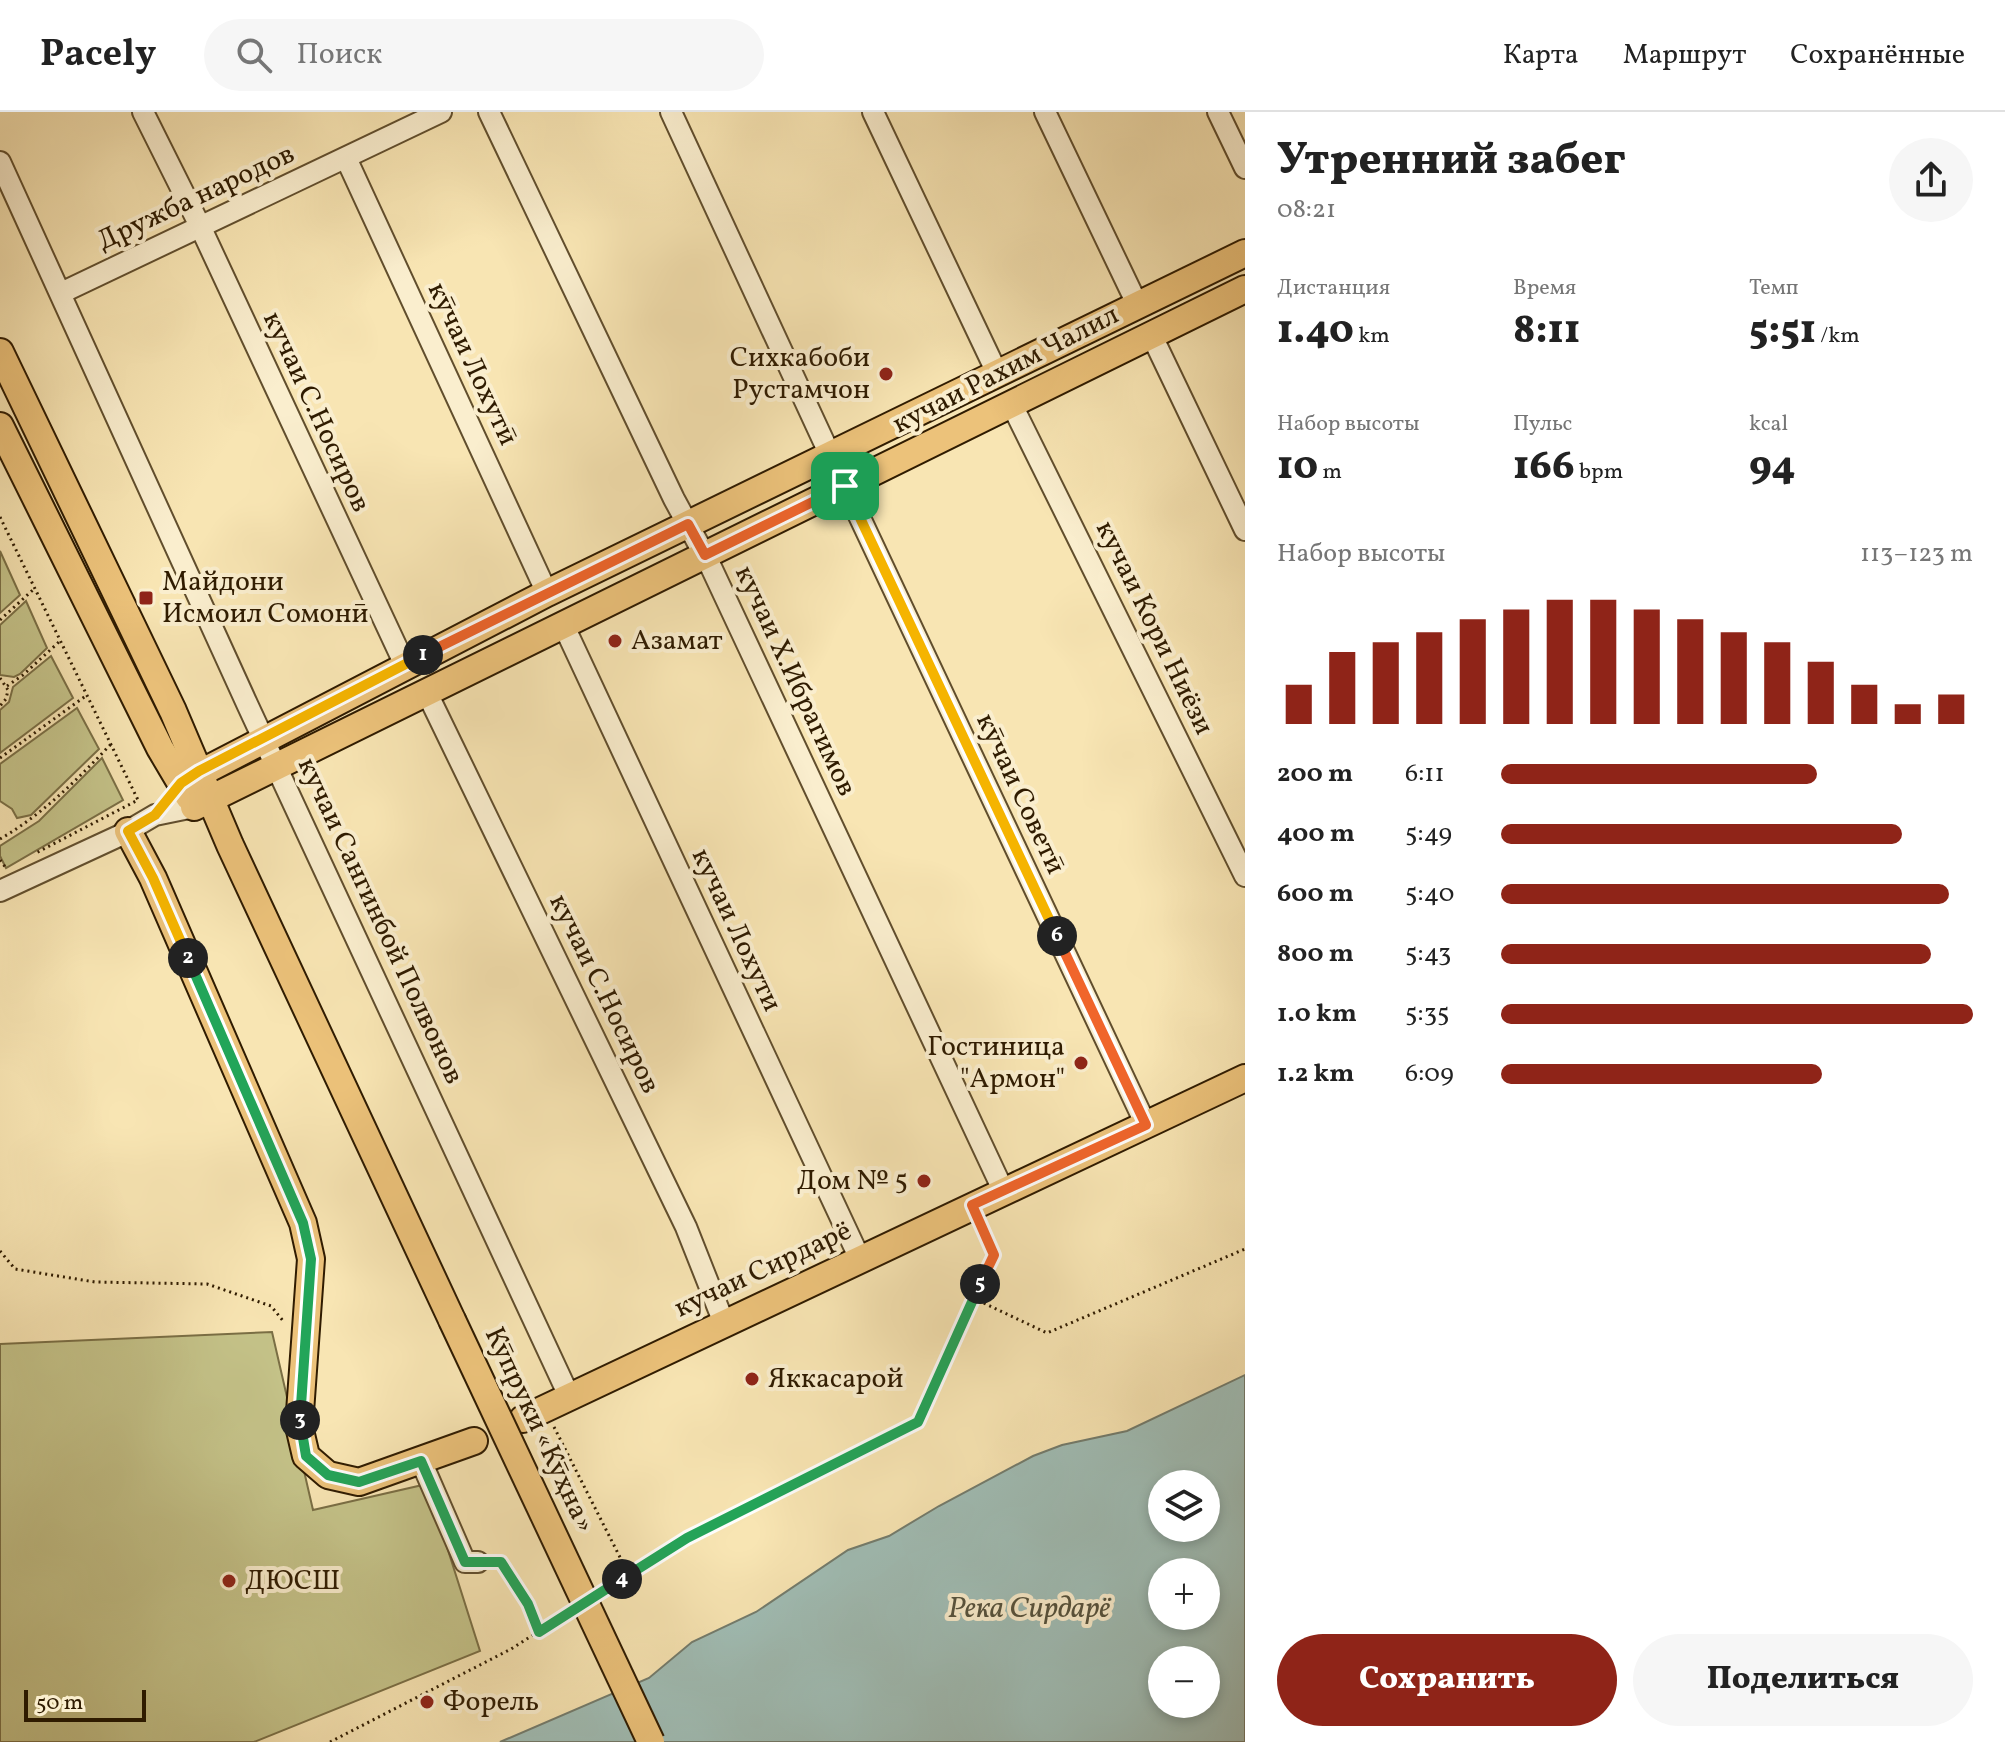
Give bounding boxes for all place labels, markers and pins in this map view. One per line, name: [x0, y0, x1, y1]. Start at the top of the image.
place label: Сихкабоби Рустамчон: [730, 339, 870, 410]
marker: Сихкабоби Рустамчон: [877, 365, 895, 383]
pin: [811, 452, 879, 520]
place label: Майдони Исмоил Сомонӣ: [162, 563, 369, 634]
marker: Майдони Исмоил Сомонӣ: [137, 589, 155, 607]
place label: Азамат: [631, 622, 723, 661]
marker: Азамат: [606, 632, 624, 650]
pin: 1: [403, 635, 443, 675]
pin: 6: [1037, 916, 1077, 956]
pin: 2: [168, 938, 208, 978]
place label: Гостиница "Армон": [927, 1028, 1065, 1099]
marker: Гостиница "Армон": [1072, 1054, 1090, 1072]
place label: Дом № 5: [797, 1162, 908, 1201]
marker: Дом № 5: [915, 1172, 933, 1190]
pin: 5: [960, 1264, 1000, 1304]
place label: Яккасарой: [768, 1360, 903, 1399]
marker: Яккасарой: [743, 1370, 761, 1388]
pin: 3: [280, 1400, 320, 1440]
pin: 4: [602, 1559, 642, 1599]
place label: ДЮСШ: [245, 1562, 340, 1601]
marker: ДЮСШ: [220, 1572, 238, 1590]
place label: Форель: [443, 1683, 539, 1722]
marker: Форель: [418, 1693, 436, 1711]

